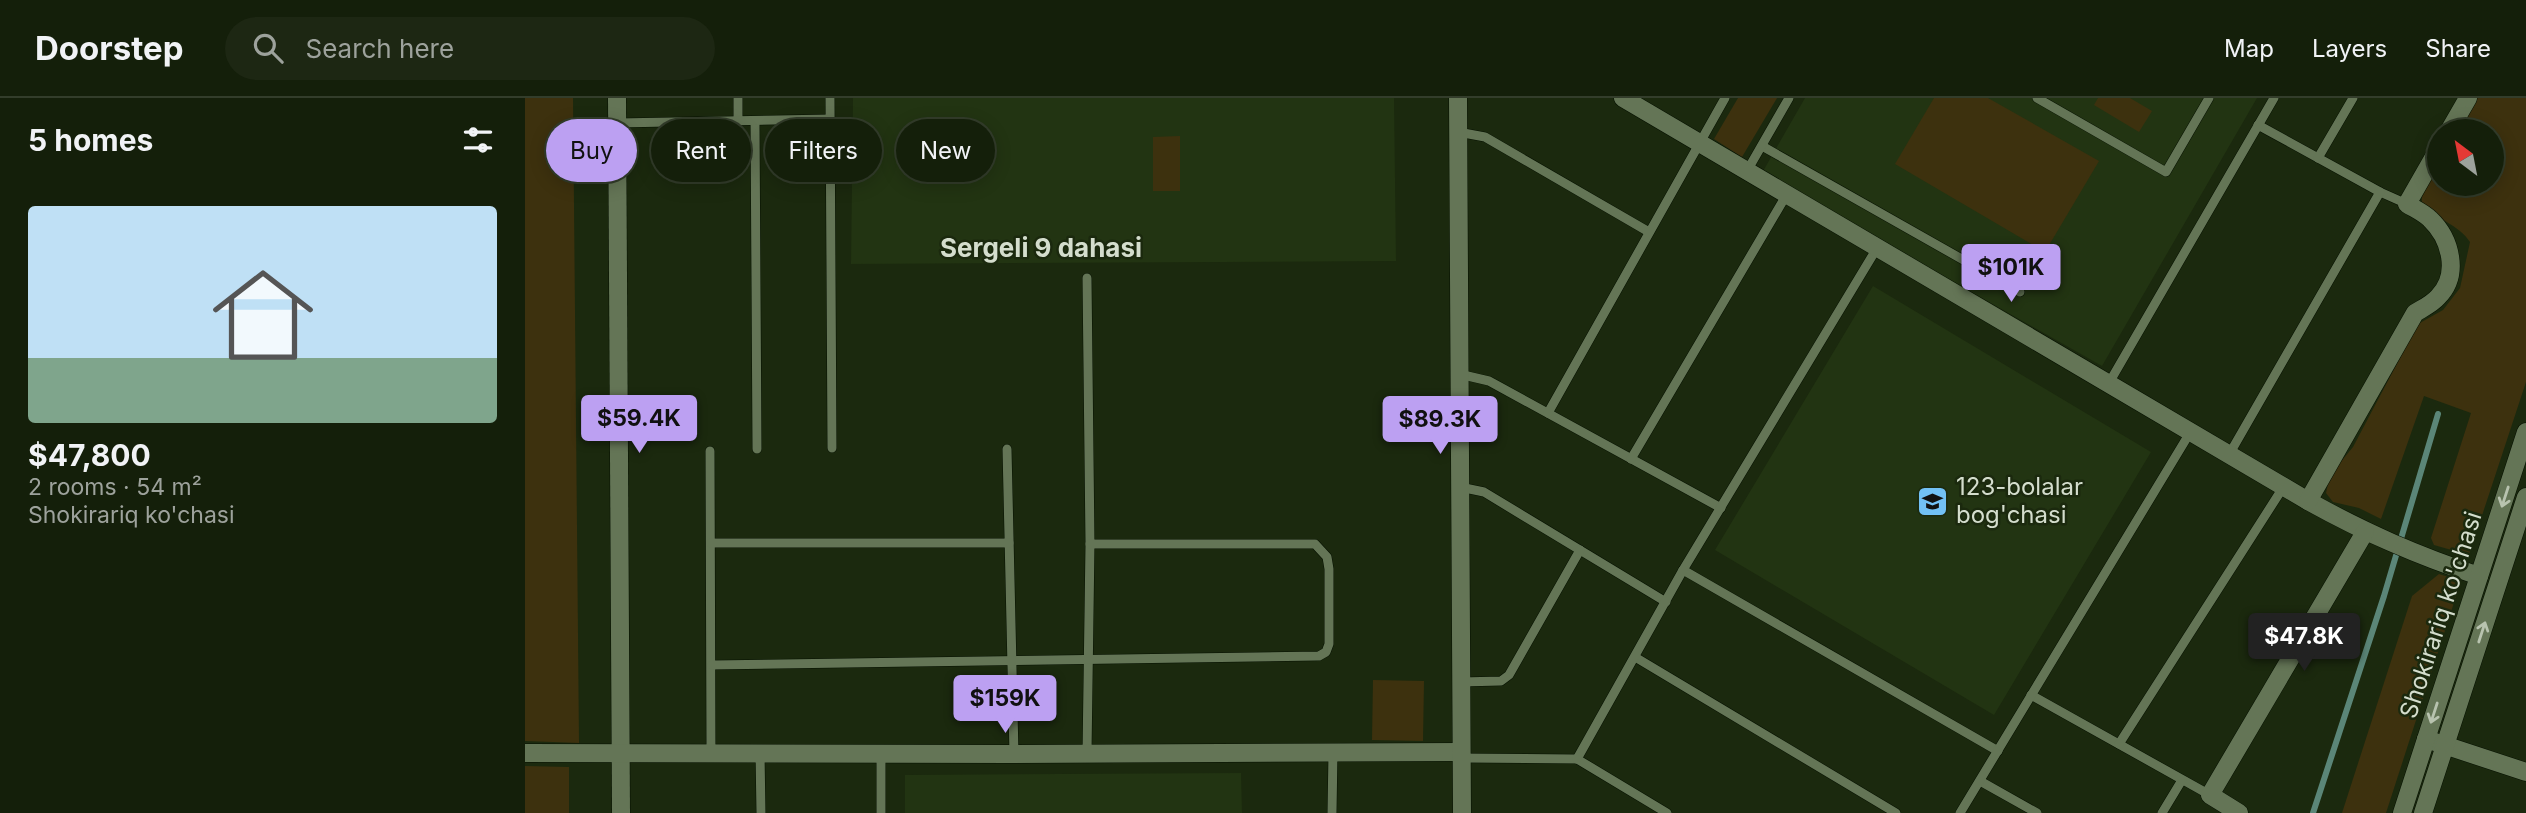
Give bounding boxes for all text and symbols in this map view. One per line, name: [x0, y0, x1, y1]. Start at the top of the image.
search box: [225, 17, 715, 80]
text: Doorstep: [35, 28, 183, 68]
icon: search: [249, 29, 287, 67]
text: Search here: [305, 33, 454, 64]
text: Map: [2224, 34, 2274, 63]
text: Layers: [2312, 34, 2387, 63]
text: Share: [2425, 34, 2491, 63]
chip: Buy: [546, 119, 637, 182]
chip: Rent: [651, 119, 751, 182]
chip: Filters: [765, 119, 882, 182]
chip: New: [896, 119, 995, 182]
north arrow: [2427, 119, 2504, 196]
map controls: [2427, 119, 2504, 196]
icon: filters: [459, 121, 497, 159]
text: 5 homes: [28, 122, 153, 158]
district label: Sergeli 9 dahasi: [940, 232, 1142, 263]
pin: $101K: [1962, 244, 2060, 304]
icon: home: [200, 252, 326, 378]
text: $101K: [1978, 253, 2044, 281]
pin: $59.4K: [582, 396, 696, 455]
pin: $89.3K: [1383, 396, 1497, 456]
text: $59.4K: [597, 404, 681, 432]
text: $89.3K: [1399, 405, 1481, 433]
text: $47,800: [28, 437, 151, 473]
place label: 123-bolalar bog'chasi: [1956, 472, 2083, 529]
text: 2 rooms · 54 m²: [28, 473, 202, 501]
school or university icon: 123-bolalar bog'chasi: [1916, 484, 1950, 518]
one-way arrow: [2498, 485, 2510, 507]
text: Shokirariq ko'chasi: [28, 501, 235, 529]
street label: Shokirariq ko'chasi: [2393, 508, 2488, 722]
pin: $47.8K: [2247, 614, 2361, 673]
one-way arrow: [2477, 621, 2490, 643]
text: $47.8K: [2264, 622, 2344, 650]
pin: $159K: [956, 676, 1054, 735]
text: $159K: [969, 684, 1041, 712]
one-way arrow: [2427, 702, 2440, 724]

